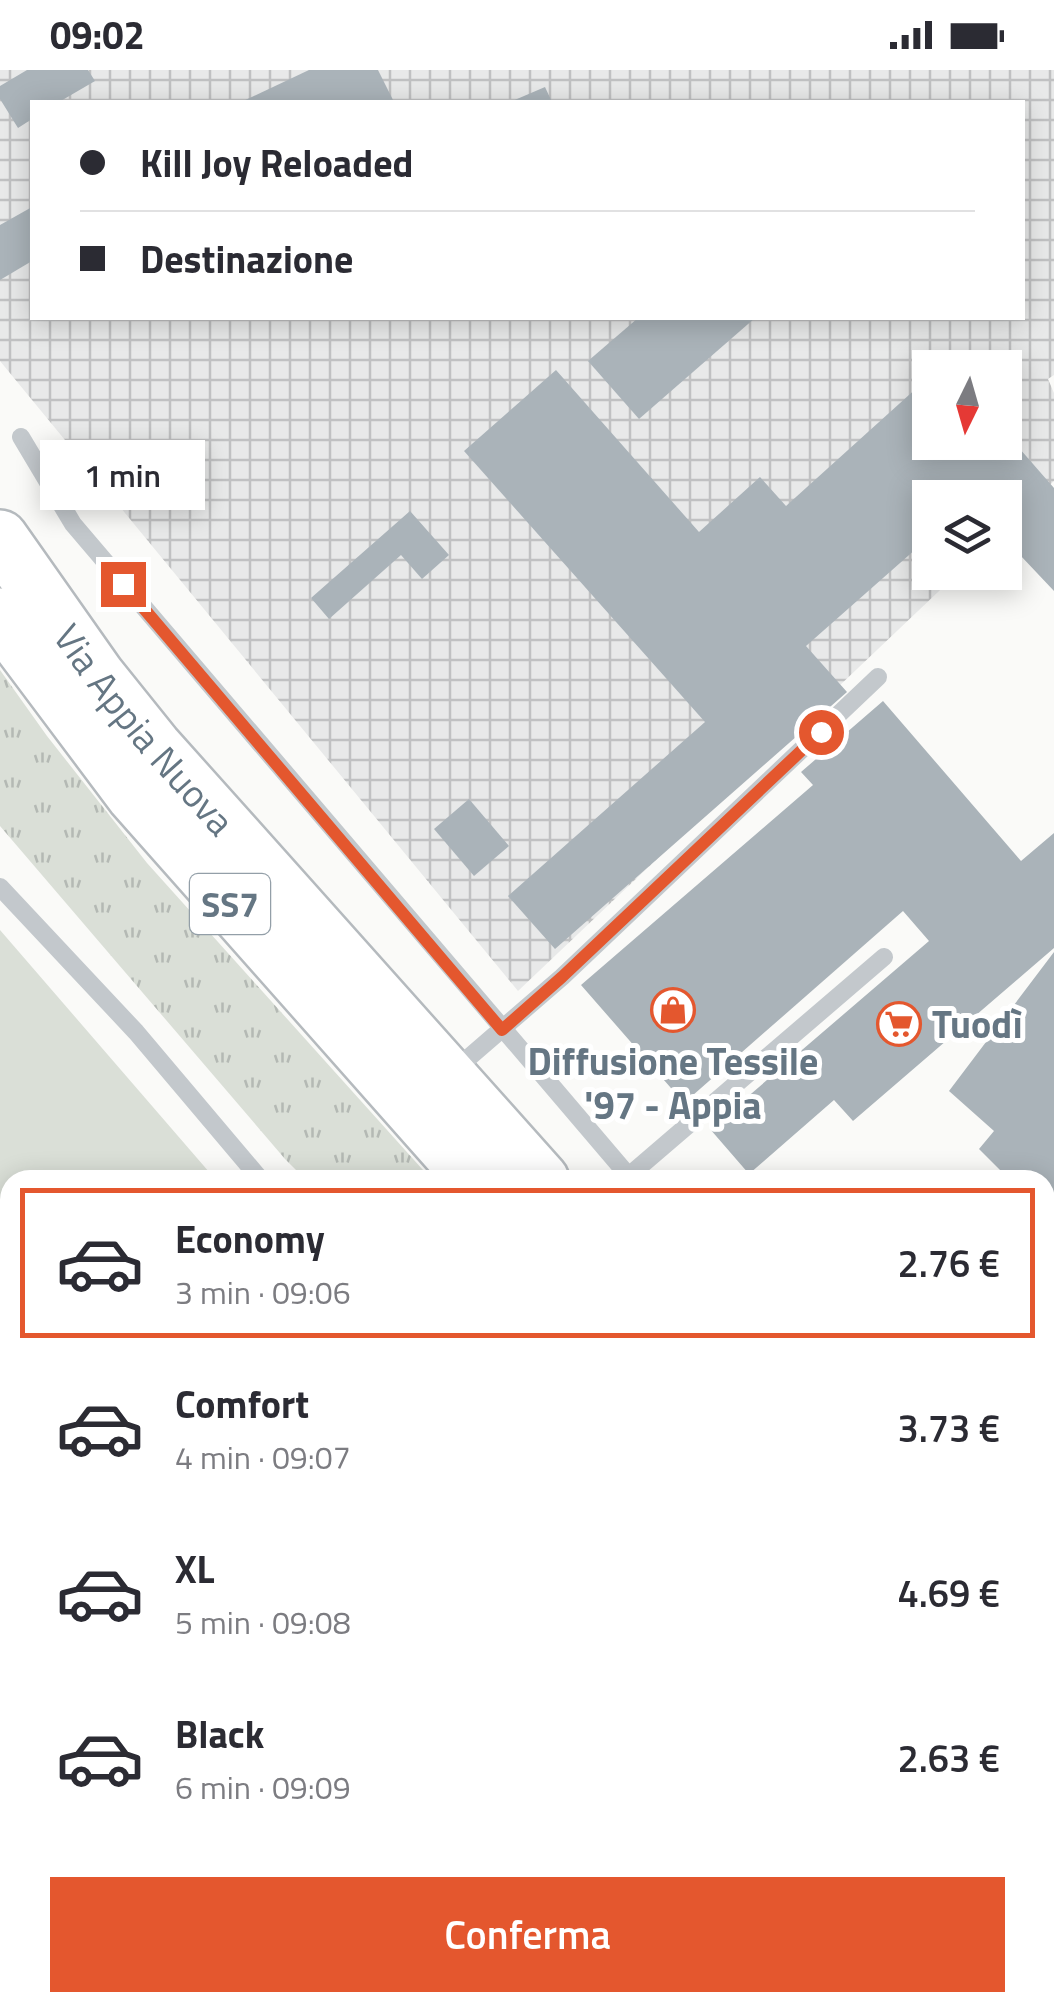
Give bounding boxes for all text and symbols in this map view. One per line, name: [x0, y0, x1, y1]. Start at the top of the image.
text: 09:02: [50, 6, 145, 64]
text: Kill Joy Reloaded: [140, 134, 413, 192]
text: Destinazione: [140, 230, 353, 288]
north arrow: [912, 350, 1022, 460]
map controls: [912, 350, 1022, 590]
callout: 1 min: [41, 439, 206, 509]
text: 1 min: [84, 451, 161, 499]
button: layers: [912, 480, 1022, 590]
route end: [101, 562, 146, 607]
street label: Via Appia Nuova: [40, 612, 249, 848]
route start: [799, 710, 844, 755]
road number: SS7: [190, 874, 270, 934]
shop icon: Diffusione Tessile '97 - Appia: [650, 987, 696, 1033]
place label: Tuodì: [932, 995, 1023, 1053]
supermarket icon: Tuodì: [876, 1001, 922, 1047]
place label: Diffusione Tessile '97 - Appia: [528, 1032, 818, 1134]
text: Economy: [175, 1210, 325, 1268]
icon: car: [55, 1218, 145, 1308]
text: 2.76 €: [897, 1234, 1000, 1292]
text: 3 min · 09:06: [175, 1268, 351, 1316]
text: Comfort: [175, 1375, 309, 1433]
icon: car: [55, 1383, 145, 1473]
text: 3.73 €: [897, 1399, 1000, 1457]
text: 4 min · 09:07: [175, 1433, 351, 1481]
text: XL: [175, 1540, 215, 1598]
icon: car: [55, 1548, 145, 1638]
text: 4.69 €: [897, 1564, 1000, 1622]
text: 5 min · 09:08: [175, 1598, 351, 1646]
text: Black: [175, 1705, 264, 1763]
icon: car: [55, 1713, 145, 1803]
text: 2.63 €: [897, 1729, 1000, 1787]
text: 6 min · 09:09: [175, 1763, 351, 1811]
button: Conferma: [50, 1877, 1005, 1992]

